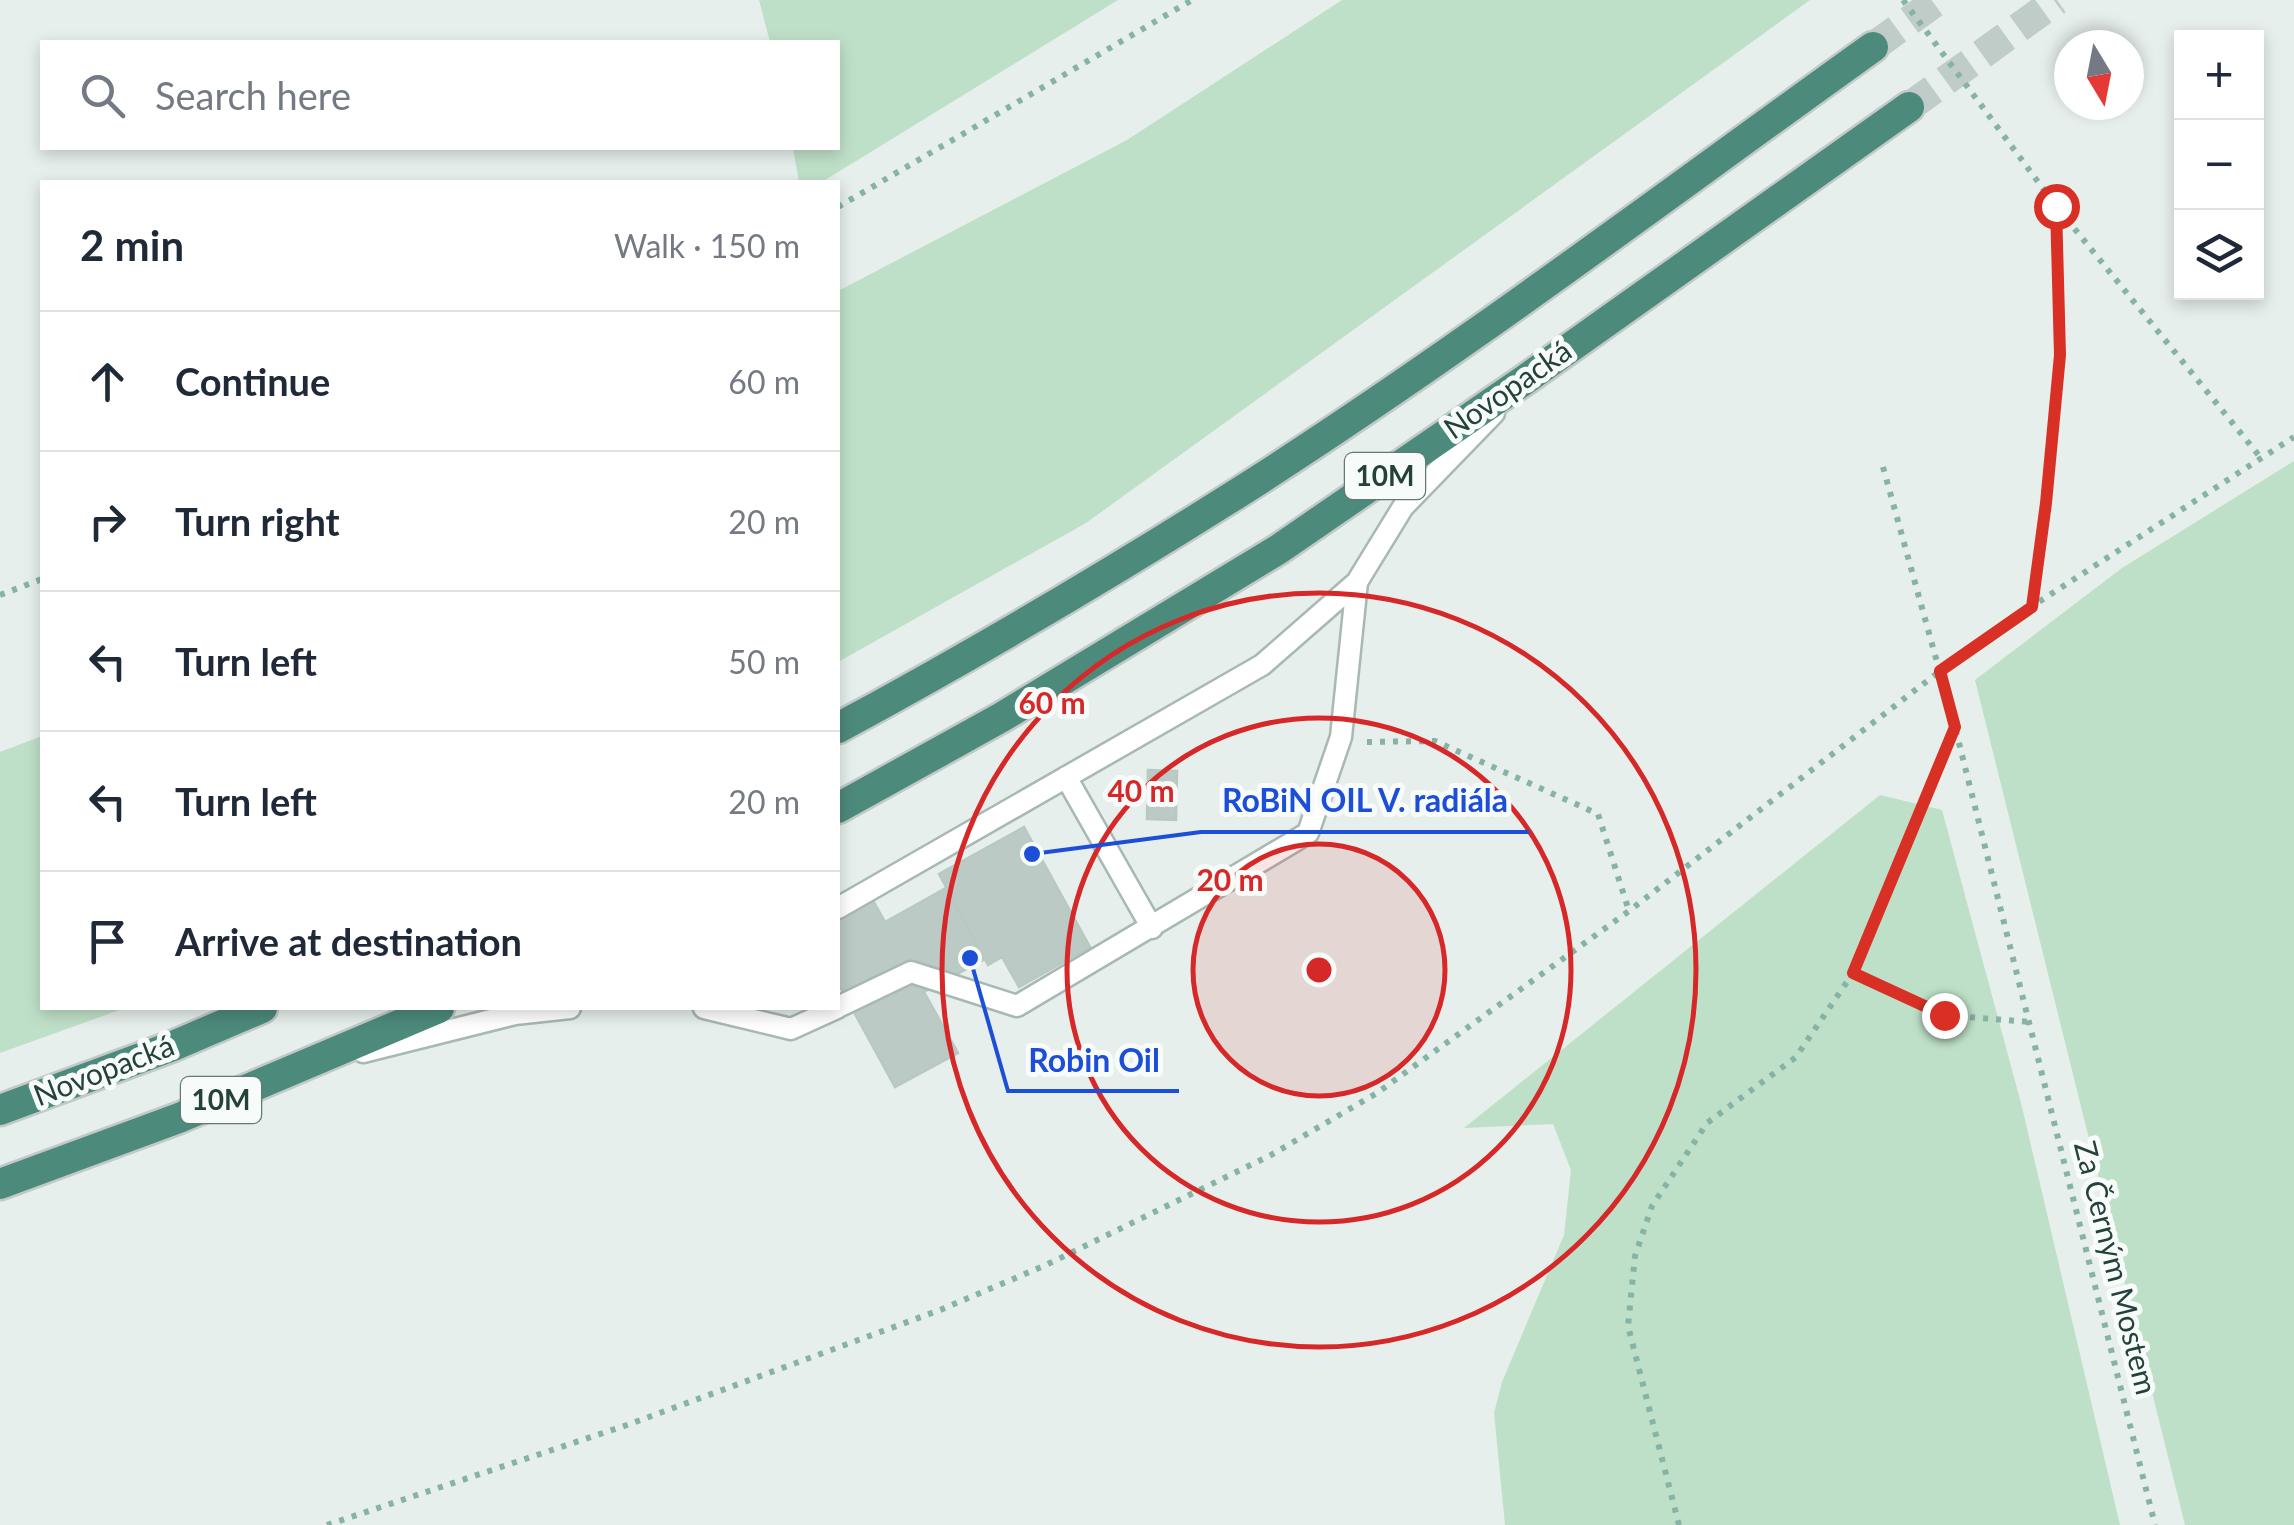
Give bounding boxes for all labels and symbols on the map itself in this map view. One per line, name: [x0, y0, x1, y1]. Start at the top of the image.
north arrow: [2054, 30, 2144, 120]
route start: [2034, 184, 2080, 230]
street label: Novopacká: [1436, 331, 1578, 445]
road number: 10M: [1345, 453, 1425, 499]
text: 60 m: [1018, 684, 1086, 720]
callout: RoBiN OIL V. radiála: [1201, 770, 1529, 832]
text: 40 m: [1107, 772, 1175, 808]
text: RoBiN OIL V. radiála: [1222, 780, 1508, 819]
text: 20 m: [1196, 861, 1264, 897]
centre of rings: [1301, 952, 1337, 988]
route end: [1922, 993, 1968, 1039]
street label: Novopacká: [28, 1026, 178, 1112]
callout: Robin Oil: [1008, 1029, 1179, 1091]
text: Robin Oil: [1028, 1040, 1160, 1079]
road number: 10M: [181, 1077, 261, 1123]
street label: Za Černým Mostem: [2068, 1137, 2166, 1398]

